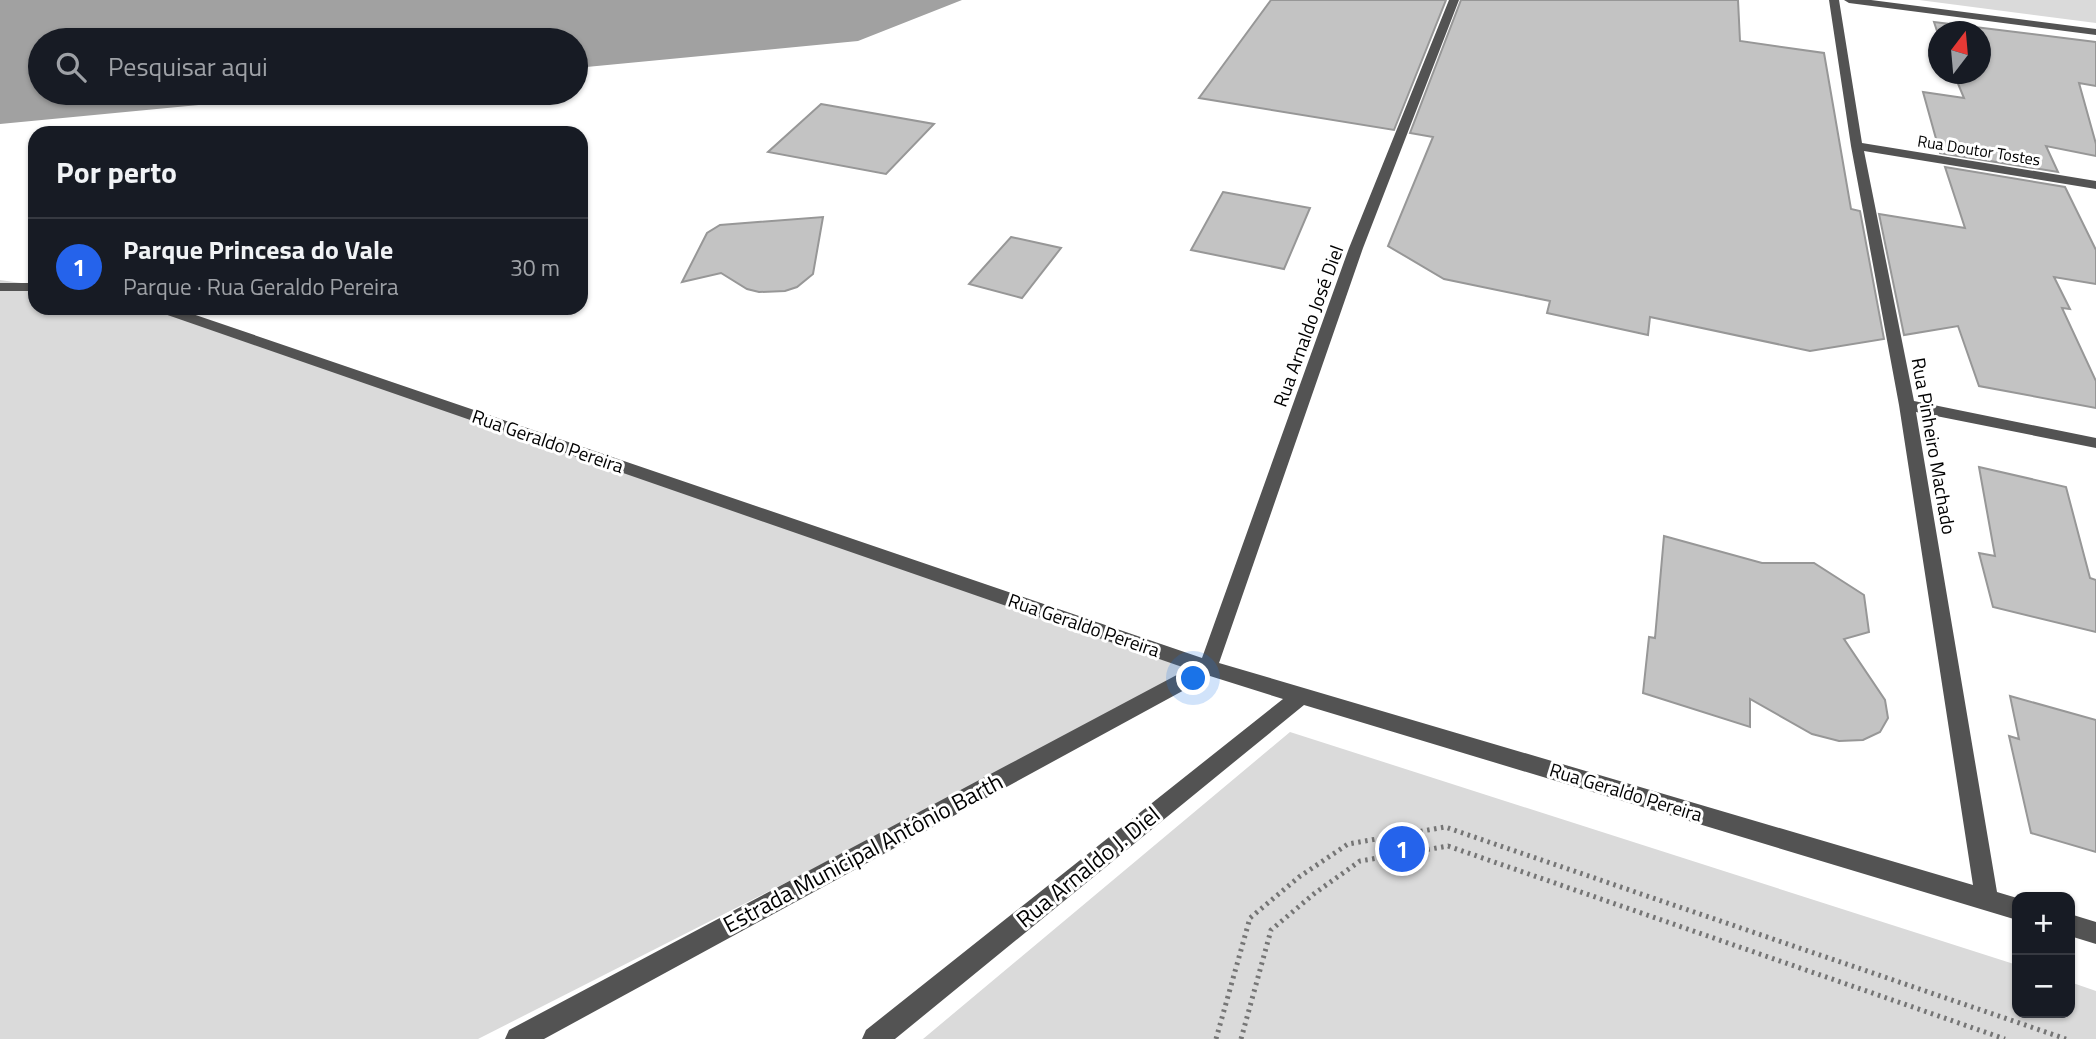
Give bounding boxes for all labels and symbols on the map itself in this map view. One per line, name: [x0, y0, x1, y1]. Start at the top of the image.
north arrow: [1928, 21, 1991, 84]
street label: Rua Doutor Tostes: [1916, 128, 2042, 172]
street label: Rua Arnaldo José Diel: [1265, 241, 1350, 411]
street label: Rua Pinheiro Machado: [1905, 355, 1964, 537]
street label: Rua Geraldo Pereira: [469, 401, 628, 480]
street label: Rua Geraldo Pereira: [1005, 585, 1164, 664]
your location: [1176, 661, 1210, 695]
street label: Rua Geraldo Pereira: [1546, 754, 1707, 829]
street label: Estrada Municipal Antônio Barth: [717, 764, 1009, 941]
street label: Rua Arnaldo J. Diel: [1008, 797, 1167, 936]
pin: 1: [1379, 823, 1425, 875]

